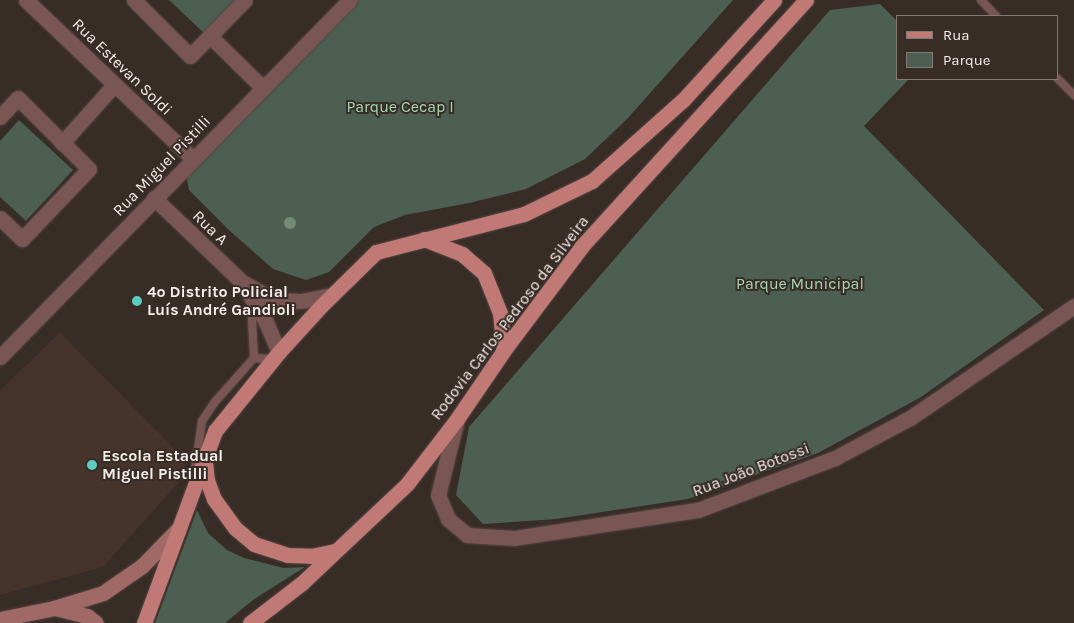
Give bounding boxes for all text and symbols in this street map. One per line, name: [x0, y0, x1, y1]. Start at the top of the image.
street label: Rua Estevan Soldi: [68, 15, 176, 119]
legend: [896, 15, 1059, 80]
text: Rua: [943, 26, 970, 44]
text: Parque: [943, 51, 991, 69]
park label: Parque Cecap I: [346, 97, 454, 117]
street label: Rua Miguel Pistilli: [109, 112, 215, 220]
street label: Rua A: [188, 207, 232, 249]
street label: Rodovia Carlos Pedroso da Silveira: [427, 212, 593, 424]
park label: Parque Municipal: [736, 274, 864, 294]
place label: 4º Distrito Policial Luís André Gandioli: [147, 282, 296, 320]
marker: 4º Distrito Policial Luís André Gandioli: [131, 295, 143, 307]
street label: Rua João Botossi: [690, 439, 812, 501]
place label: Escola Estadual Miguel Pistilli: [102, 446, 223, 484]
marker: Escola Estadual Miguel Pistilli: [86, 459, 98, 471]

